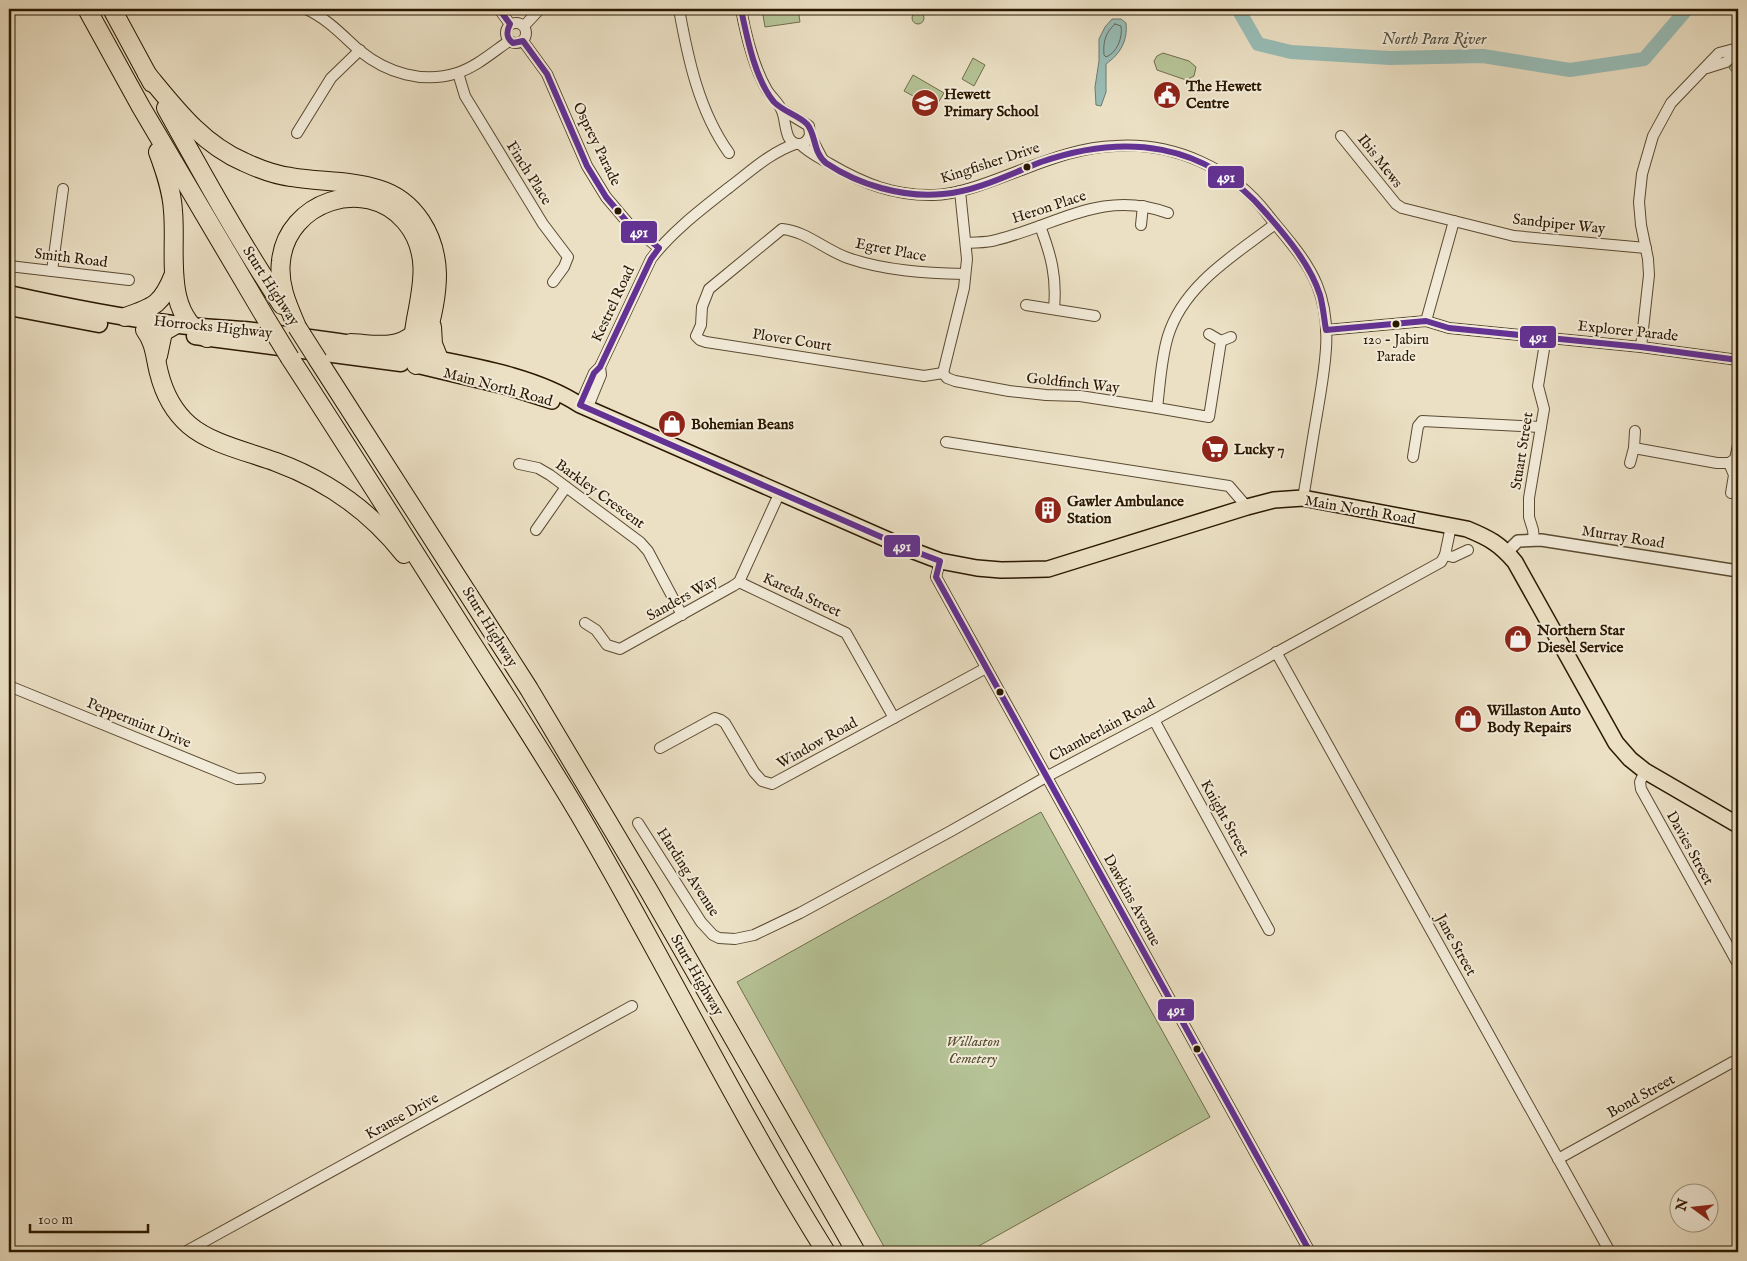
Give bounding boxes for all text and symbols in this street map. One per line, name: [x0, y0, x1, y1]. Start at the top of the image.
water label: North Para River: [1382, 30, 1488, 50]
place label: The Hewett Centre: [1185, 77, 1262, 113]
public building icon: The Hewett Centre: [1152, 80, 1182, 110]
place label: Hewett Primary School: [944, 85, 1040, 121]
school or university icon: Hewett Primary School: [910, 88, 940, 118]
street label: Osprey Parade: [569, 99, 625, 189]
street label: Ibis Mews: [1353, 130, 1407, 192]
street label: Finch Place: [502, 138, 556, 209]
street label: Kingfisher Drive: [938, 138, 1042, 188]
unlabelled marker: [1022, 162, 1032, 172]
line badge: 491: [1207, 165, 1245, 189]
text: 491: [1217, 169, 1235, 187]
street label: Heron Place: [1009, 186, 1089, 228]
unlabelled marker: [613, 206, 623, 216]
street label: Sandpiper Way: [1512, 210, 1607, 238]
line badge: 491: [620, 220, 658, 244]
text: 491: [630, 224, 648, 242]
street label: Egret Place: [854, 234, 928, 266]
street label: Sturt Highway: [238, 243, 304, 330]
street label: Smith Road: [33, 244, 110, 272]
street label: Kestrel Road: [587, 262, 639, 345]
street label: Horrocks Highway: [153, 311, 274, 343]
street label: Explorer Parade: [1577, 316, 1679, 346]
marker: 120 - Jabiru Parade: [1391, 319, 1401, 329]
street label: Plover Court: [751, 324, 833, 356]
line badge: 491: [1519, 325, 1557, 349]
text: 491: [1529, 329, 1547, 347]
place label: 120 - Jabiru Parade: [1363, 331, 1429, 366]
street label: Main North Road: [441, 363, 556, 411]
street label: Goldfinch Way: [1026, 369, 1121, 397]
shop icon: Bohemian Beans: [657, 409, 687, 439]
street label: Stuart Street: [1506, 411, 1538, 491]
place label: Bohemian Beans: [691, 415, 794, 434]
supermarket icon: Lucky 7: [1200, 434, 1230, 464]
place label: Lucky 7: [1234, 440, 1285, 459]
street label: Barkley Crescent: [551, 455, 649, 533]
street label: Main North Road: [1303, 491, 1418, 529]
place label: Gawler Ambulance Station: [1067, 492, 1184, 528]
building icon: Gawler Ambulance Station: [1033, 495, 1063, 525]
street label: Murray Road: [1580, 521, 1667, 553]
line badge: 491: [883, 534, 921, 558]
text: 491: [893, 538, 911, 556]
street label: Kareda Street: [760, 568, 844, 622]
street label: Sanders Way: [643, 570, 721, 625]
street label: Sturt Highway: [458, 583, 522, 671]
place label: Northern Star Diesel Service: [1536, 621, 1625, 657]
shop icon: Northern Star Diesel Service: [1503, 624, 1533, 654]
unlabelled marker: [995, 687, 1005, 697]
street label: Peppermint Drive: [84, 693, 194, 753]
street label: Chamberlain Road: [1046, 694, 1159, 766]
place label: Willaston Auto Body Repairs: [1486, 701, 1581, 737]
shop icon: Willaston Auto Body Repairs: [1453, 704, 1483, 734]
street label: Window Road: [773, 713, 862, 773]
street label: Knight Street: [1196, 776, 1254, 860]
street label: Davies Street: [1662, 808, 1718, 888]
street label: Harding Avenue: [652, 824, 724, 920]
street label: Dawkins Avenue: [1099, 851, 1165, 950]
street label: Jane Street: [1430, 909, 1481, 979]
street label: Sturt Highway: [666, 931, 728, 1020]
line badge: 491: [1157, 998, 1195, 1022]
text: 491: [1167, 1002, 1185, 1020]
park label: Willaston Cemetery: [946, 1032, 1000, 1068]
unlabelled marker: [1192, 1044, 1202, 1054]
street label: Bond Street: [1604, 1070, 1678, 1122]
street label: Krause Drive: [362, 1088, 442, 1144]
north arrow: [1670, 1184, 1720, 1234]
text: N: [1672, 1197, 1693, 1214]
scale bar: [30, 1201, 148, 1233]
text: 100 m: [38, 1210, 74, 1229]

